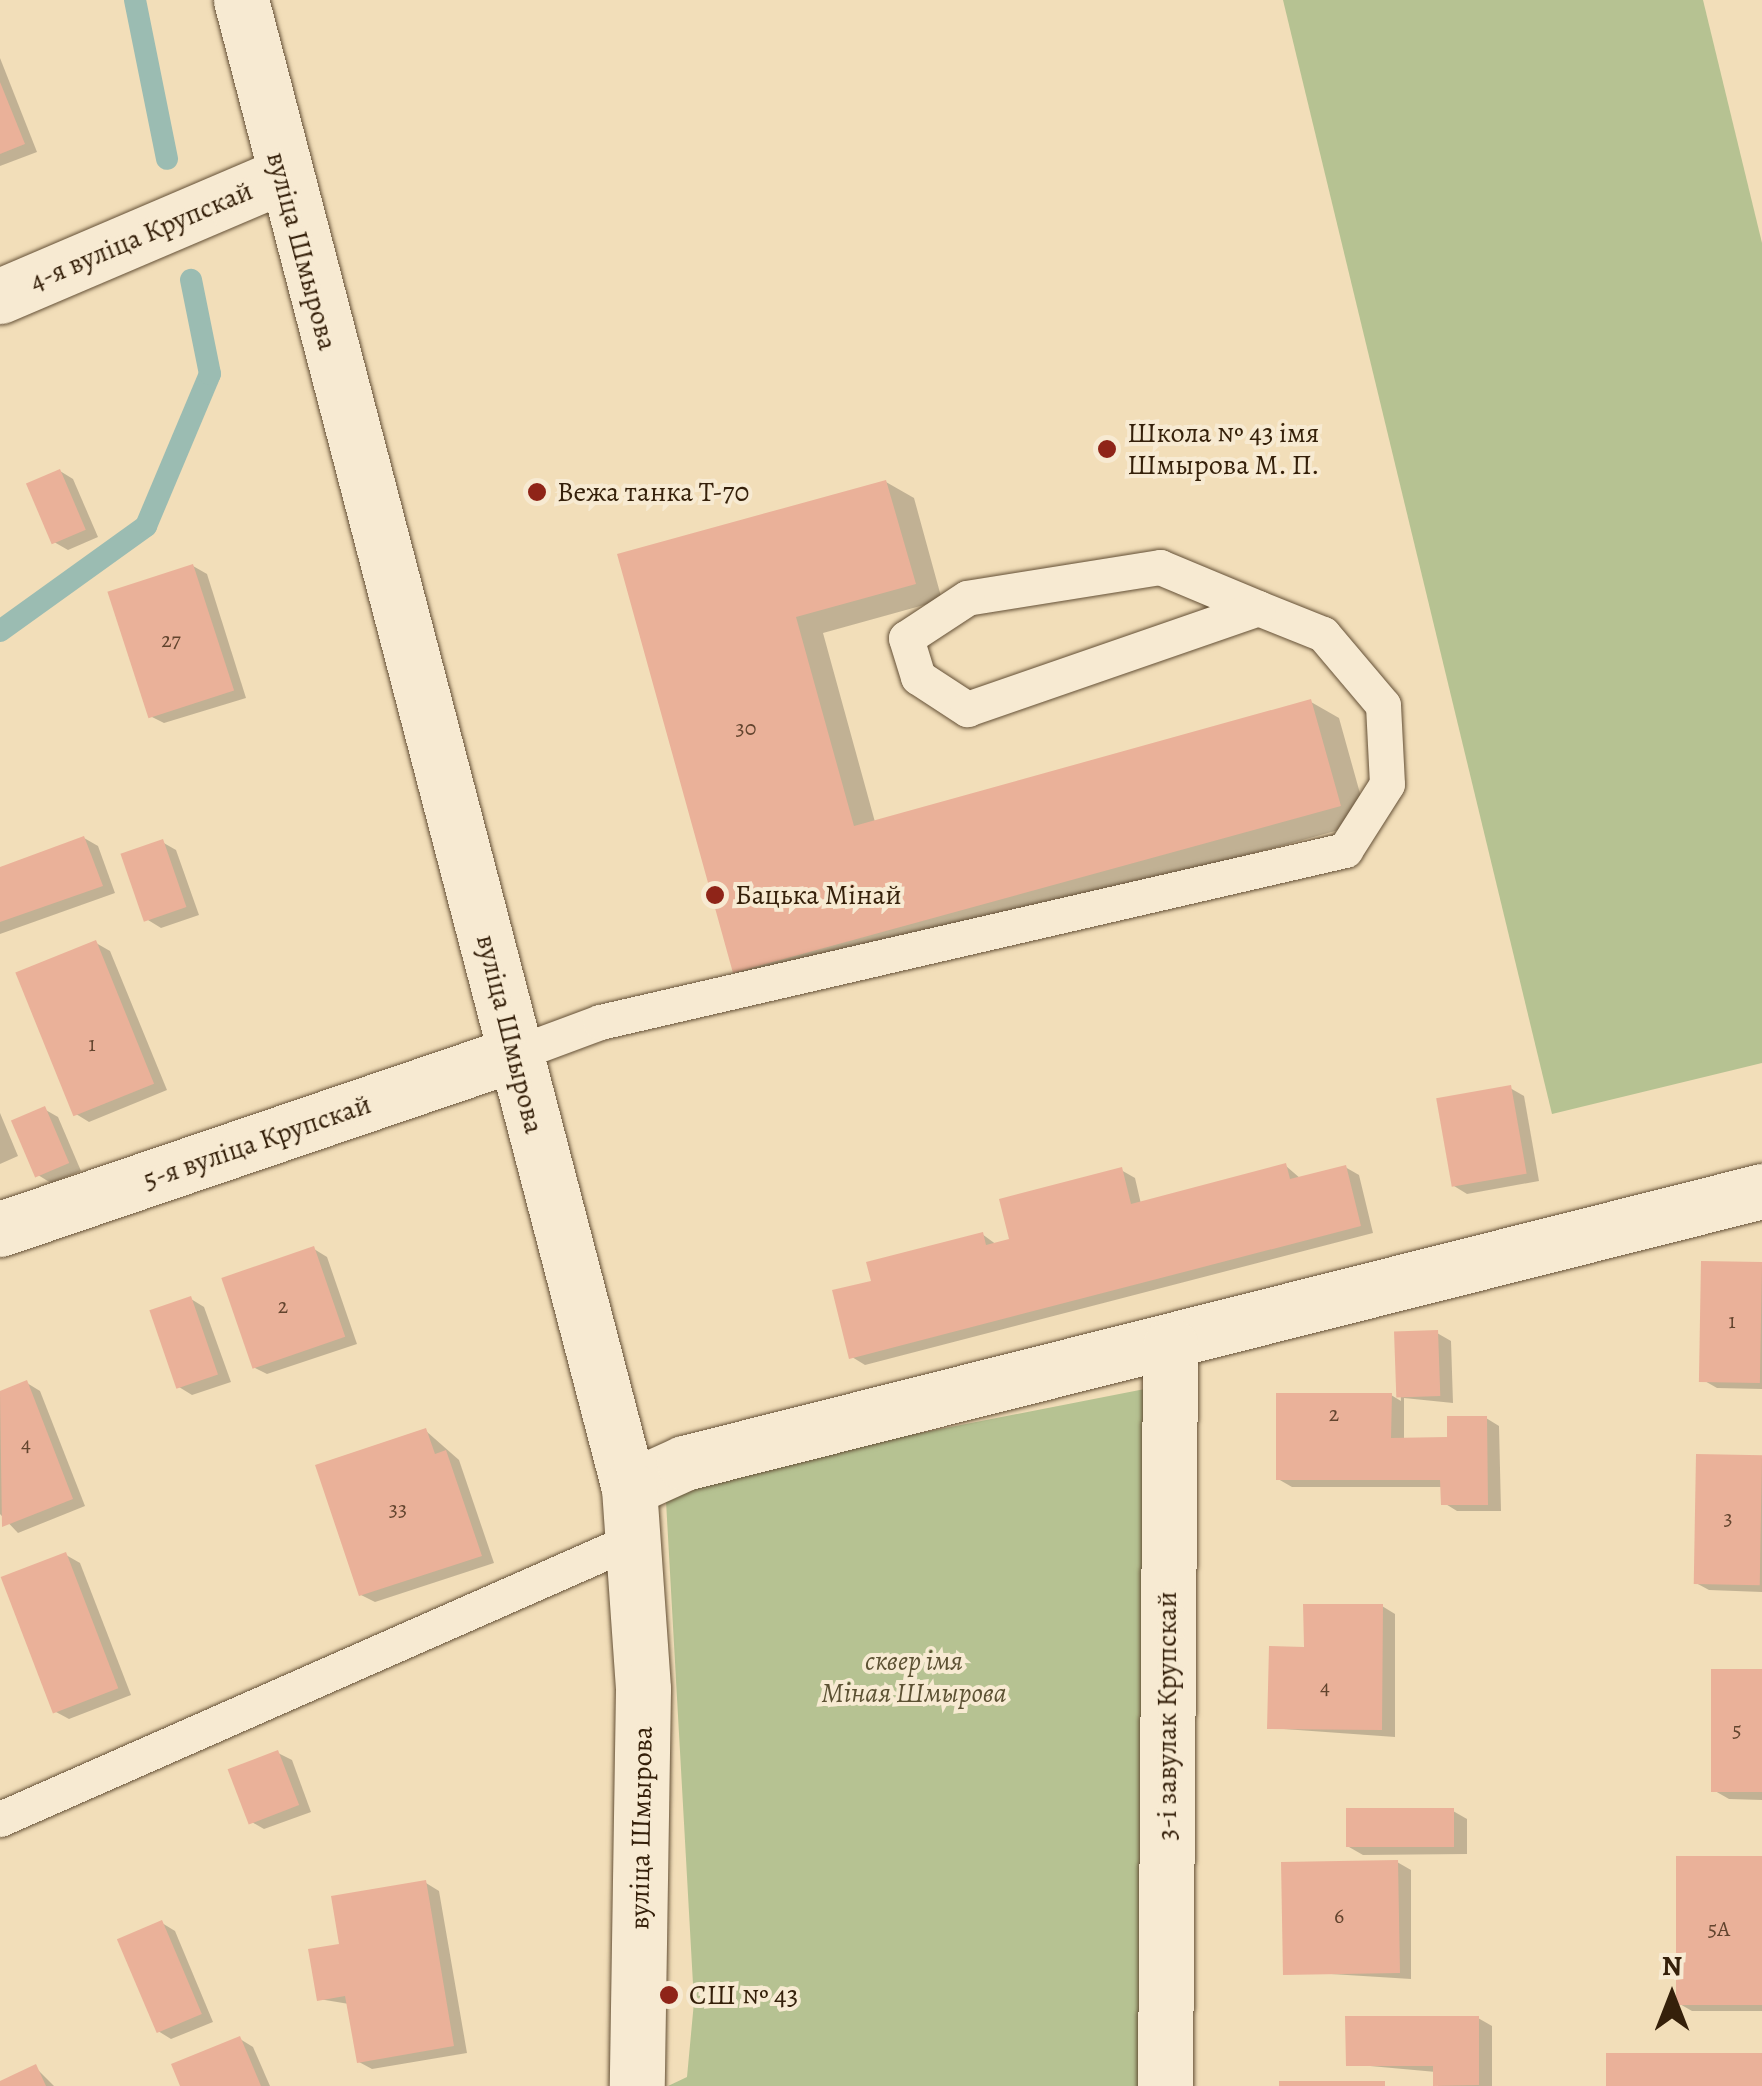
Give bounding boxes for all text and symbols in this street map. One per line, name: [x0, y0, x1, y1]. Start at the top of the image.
street label: вуліца Шмырова: [259, 148, 345, 354]
street label: 4-я вуліца Крупскай: [24, 174, 258, 298]
place label: Школа № 43 імя Шмырова М. П.: [1127, 416, 1320, 482]
marker: Школа № 43 імя Шмырова М. П.: [1096, 438, 1118, 460]
place label: Вежа танка Т-70: [557, 475, 749, 509]
marker: Вежа танка Т-70: [526, 481, 548, 503]
house number: 27: [161, 628, 181, 654]
house number: 30: [736, 716, 756, 742]
place label: Бацька Мінай: [735, 878, 902, 912]
marker: Бацька Мінай: [704, 884, 726, 906]
street label: вуліца Шмырова: [469, 931, 551, 1137]
house number: 1: [88, 1032, 96, 1058]
street label: 5-я вуліца Крупскай: [139, 1087, 375, 1197]
house number: 2: [278, 1294, 288, 1320]
house number: 1: [1728, 1309, 1736, 1335]
house number: 2: [1329, 1402, 1339, 1428]
house number: 4: [21, 1432, 31, 1458]
house number: 33: [389, 1497, 407, 1523]
house number: 3: [1723, 1506, 1733, 1532]
street label: 3-і завулак Крупскай: [1150, 1591, 1184, 1841]
park label: сквер імя Міная Шмырова: [821, 1644, 1007, 1710]
house number: 4: [1320, 1675, 1330, 1701]
house number: 5: [1732, 1718, 1742, 1744]
street label: вуліца Шмырова: [622, 1726, 660, 1930]
house number: 6: [1334, 1904, 1344, 1930]
house number: 5А: [1708, 1917, 1730, 1943]
north arrow: [1622, 1946, 1722, 2046]
text: N: [1662, 1947, 1682, 1985]
place label: СШ № 43: [689, 1978, 798, 2012]
marker: СШ № 43: [658, 1984, 680, 2006]

